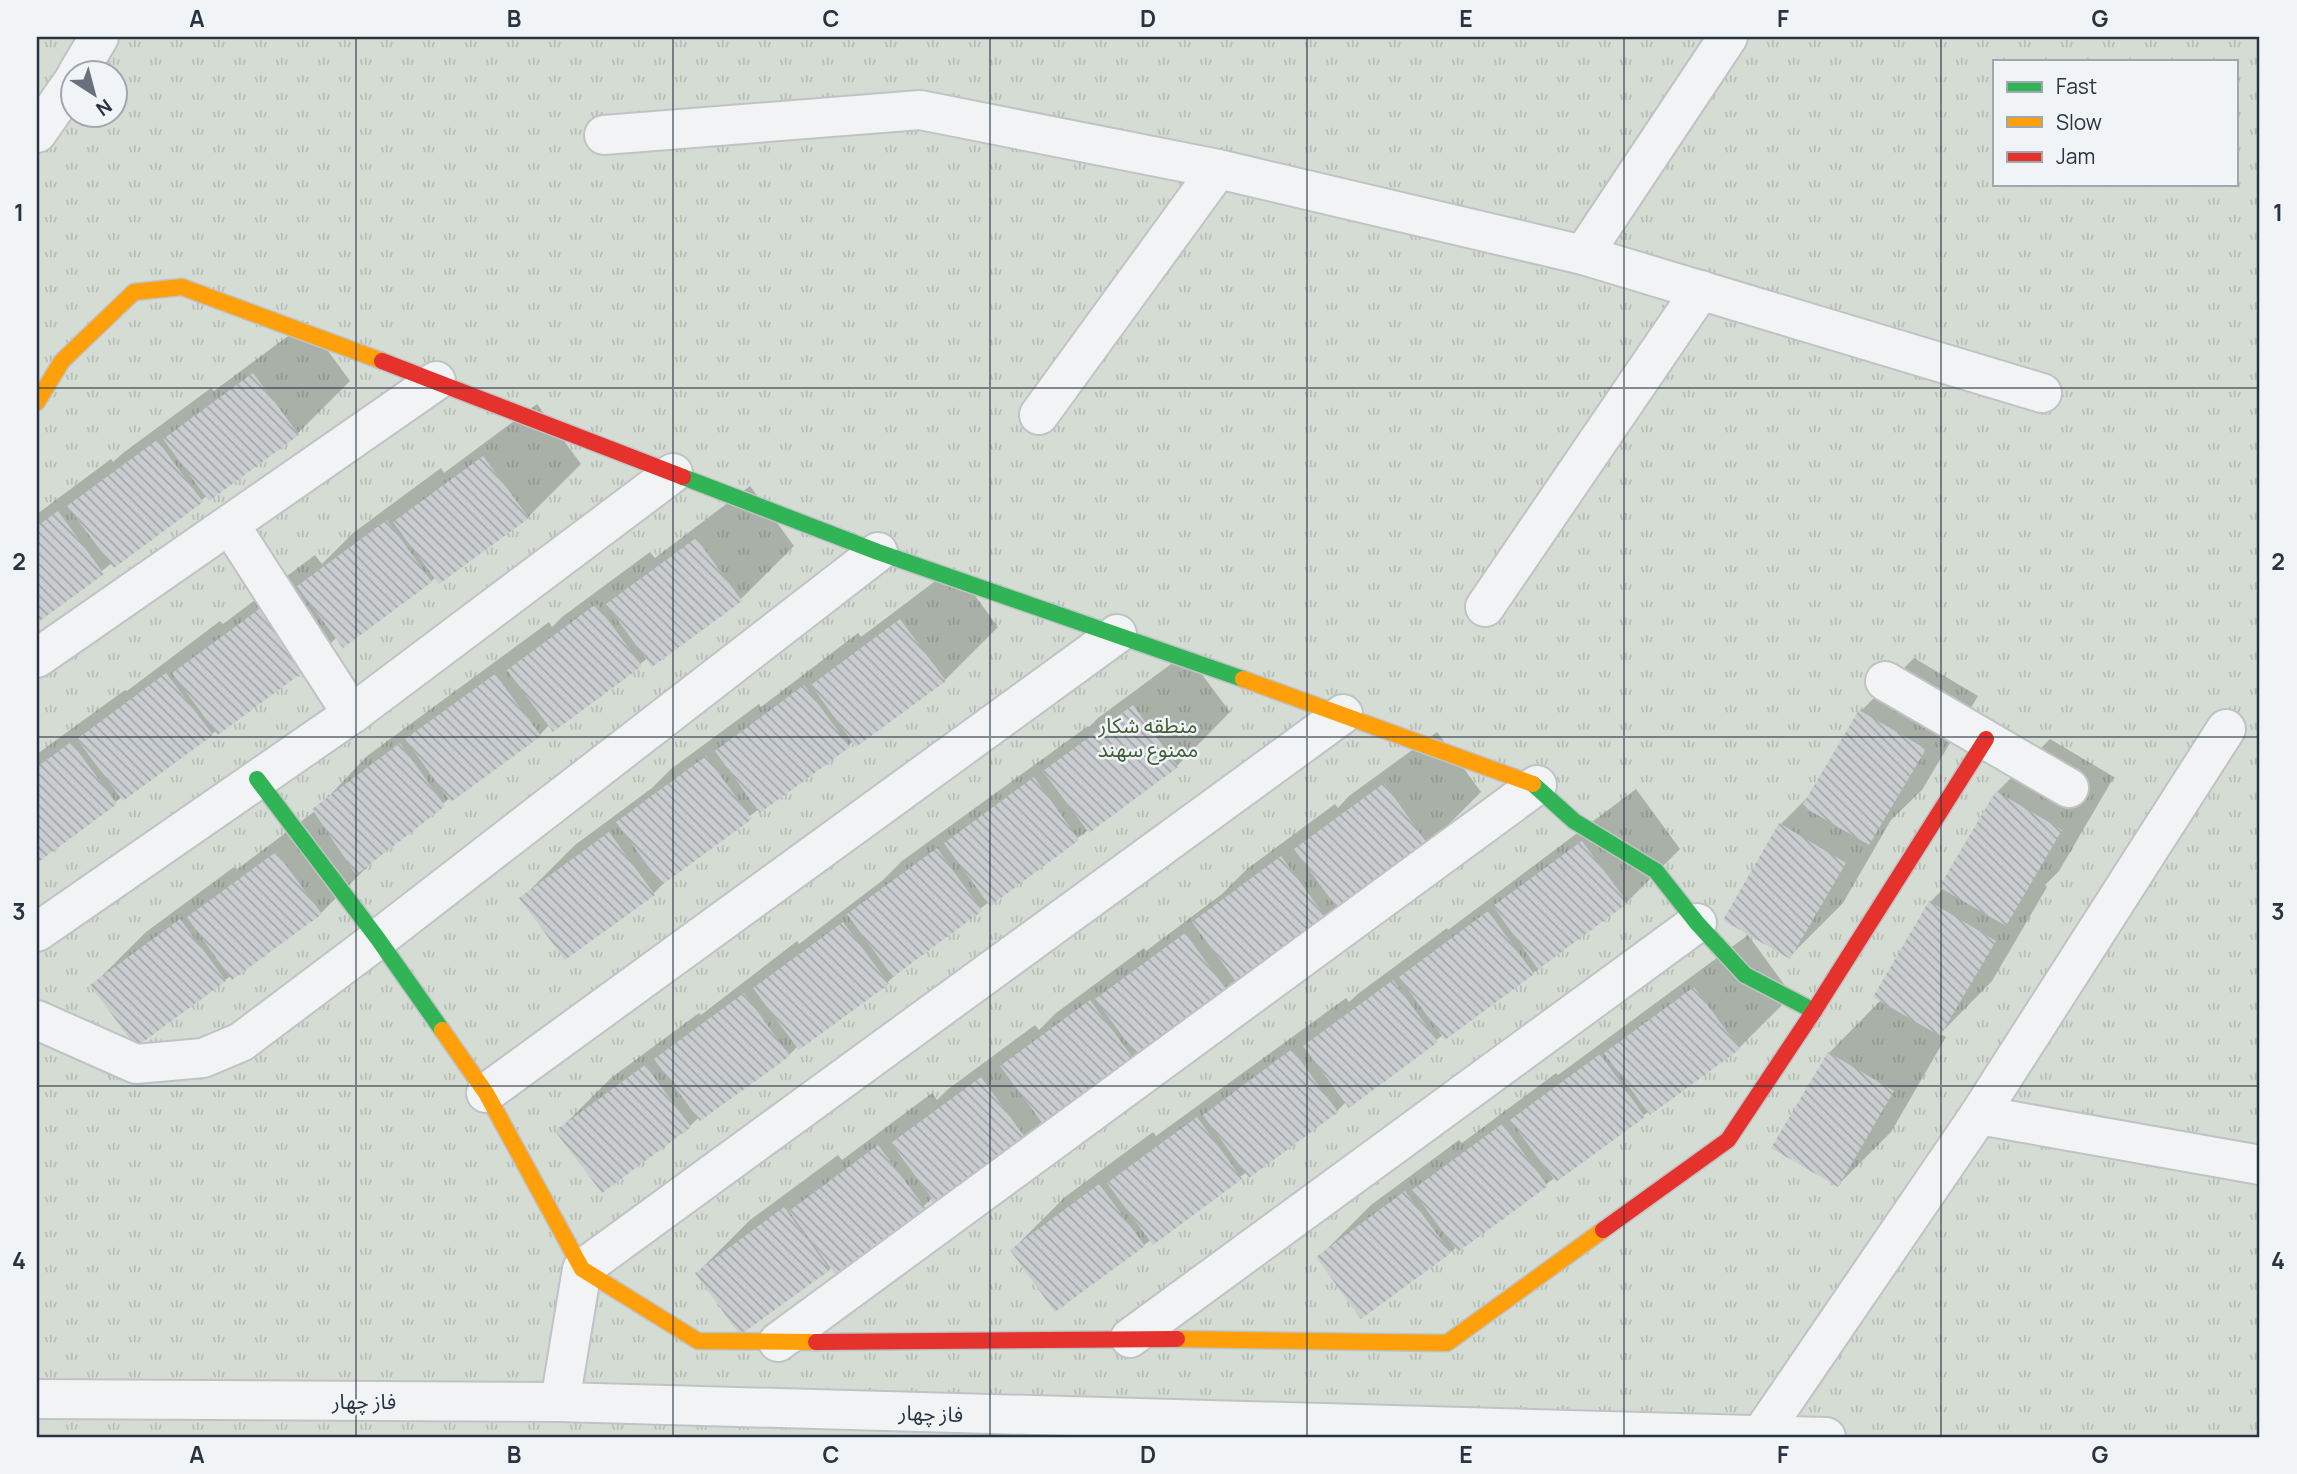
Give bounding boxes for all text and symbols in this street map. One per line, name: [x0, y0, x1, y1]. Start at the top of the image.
text: A: [189, 2, 205, 34]
text: B: [507, 2, 521, 34]
text: C: [823, 2, 840, 34]
text: D: [1140, 2, 1156, 34]
text: E: [1459, 2, 1473, 34]
text: F: [1777, 2, 1789, 34]
text: G: [2092, 2, 2109, 34]
north arrow: [60, 60, 130, 130]
legend: [1993, 60, 2238, 186]
text: Fast: [2056, 72, 2097, 100]
text: N: [91, 93, 117, 122]
text: Slow: [2056, 108, 2102, 136]
text: Jam: [2056, 142, 2095, 170]
text: 1: [14, 196, 24, 228]
text: 1: [2273, 196, 2283, 228]
text: 2: [12, 545, 26, 577]
text: 2: [2271, 545, 2285, 577]
park label: منطقه شکار ممنوع سهند: [1098, 711, 1198, 765]
text: 3: [12, 895, 26, 927]
text: 3: [2271, 895, 2285, 927]
text: 4: [12, 1244, 26, 1276]
text: 4: [2271, 1244, 2285, 1276]
street label: فاز چهار: [331, 1387, 396, 1415]
street label: فاز چهار: [897, 1398, 964, 1428]
text: A: [189, 1438, 205, 1470]
text: B: [507, 1438, 521, 1470]
text: C: [823, 1438, 840, 1470]
text: D: [1140, 1438, 1156, 1470]
text: E: [1459, 1438, 1473, 1470]
text: F: [1777, 1438, 1789, 1470]
text: G: [2092, 1438, 2109, 1470]

